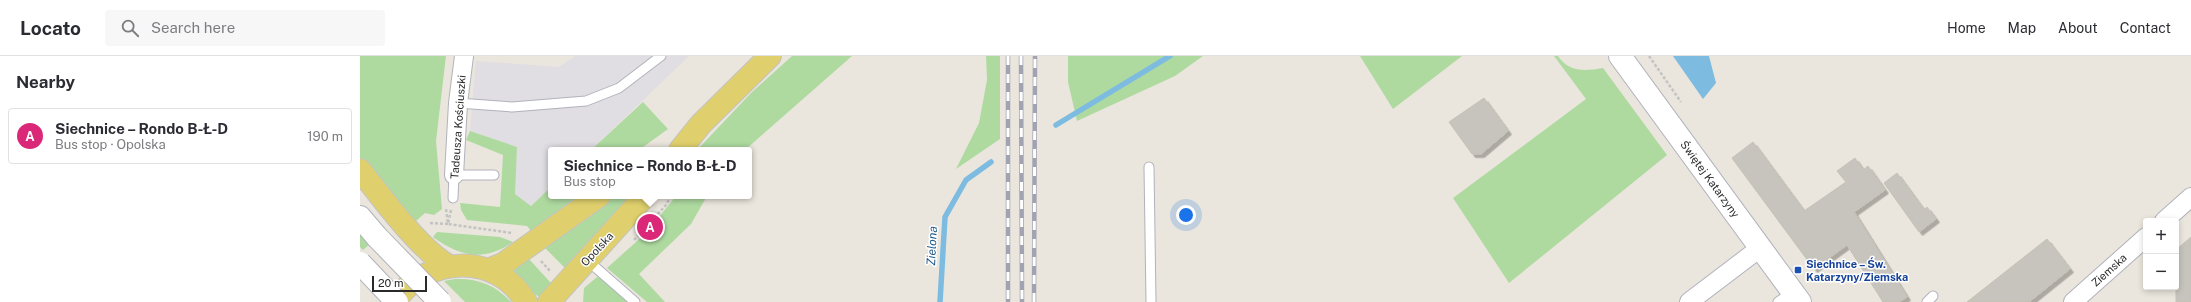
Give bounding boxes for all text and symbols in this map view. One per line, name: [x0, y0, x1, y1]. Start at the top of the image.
search box: [105, 10, 385, 46]
text: Locato: [20, 17, 81, 39]
icon: search: [119, 17, 141, 39]
text: Search here: [151, 19, 235, 36]
text: Home: [1947, 20, 1986, 36]
text: Map: [2008, 20, 2036, 36]
text: About: [2058, 20, 2098, 36]
text: Contact: [2120, 20, 2171, 36]
text: Nearby: [16, 72, 75, 92]
street label: Tadeusza Kościuszki: [448, 74, 468, 180]
text: Siechnice – Rondo B-Ł-D: [55, 120, 228, 137]
text: A: [25, 129, 35, 144]
text: 190 m: [307, 129, 343, 144]
text: Bus stop · Opolska: [55, 137, 166, 152]
street label: Świętej Katarzyny: [1678, 138, 1743, 220]
popup: [548, 147, 752, 199]
text: Siechnice – Rondo B-Ł-D: [563, 157, 737, 174]
text: Bus stop: [563, 174, 616, 189]
your location: [1176, 205, 1196, 225]
pin: A: [637, 212, 663, 242]
map controls: [2143, 218, 2179, 290]
button: +: [2143, 218, 2179, 254]
water label: Zielona: [924, 226, 940, 266]
street label: Opolska: [578, 230, 616, 268]
street label: Ziemska: [2089, 251, 2129, 289]
button: −: [2143, 254, 2179, 290]
place label: Siechnice – Św. Katarzyny/Ziemska: [1806, 257, 1908, 283]
marker: Siechnice – Św. Katarzyny/Ziemska: [1793, 265, 1803, 275]
scale bar: [372, 274, 427, 293]
text: 20 m: [378, 277, 403, 289]

